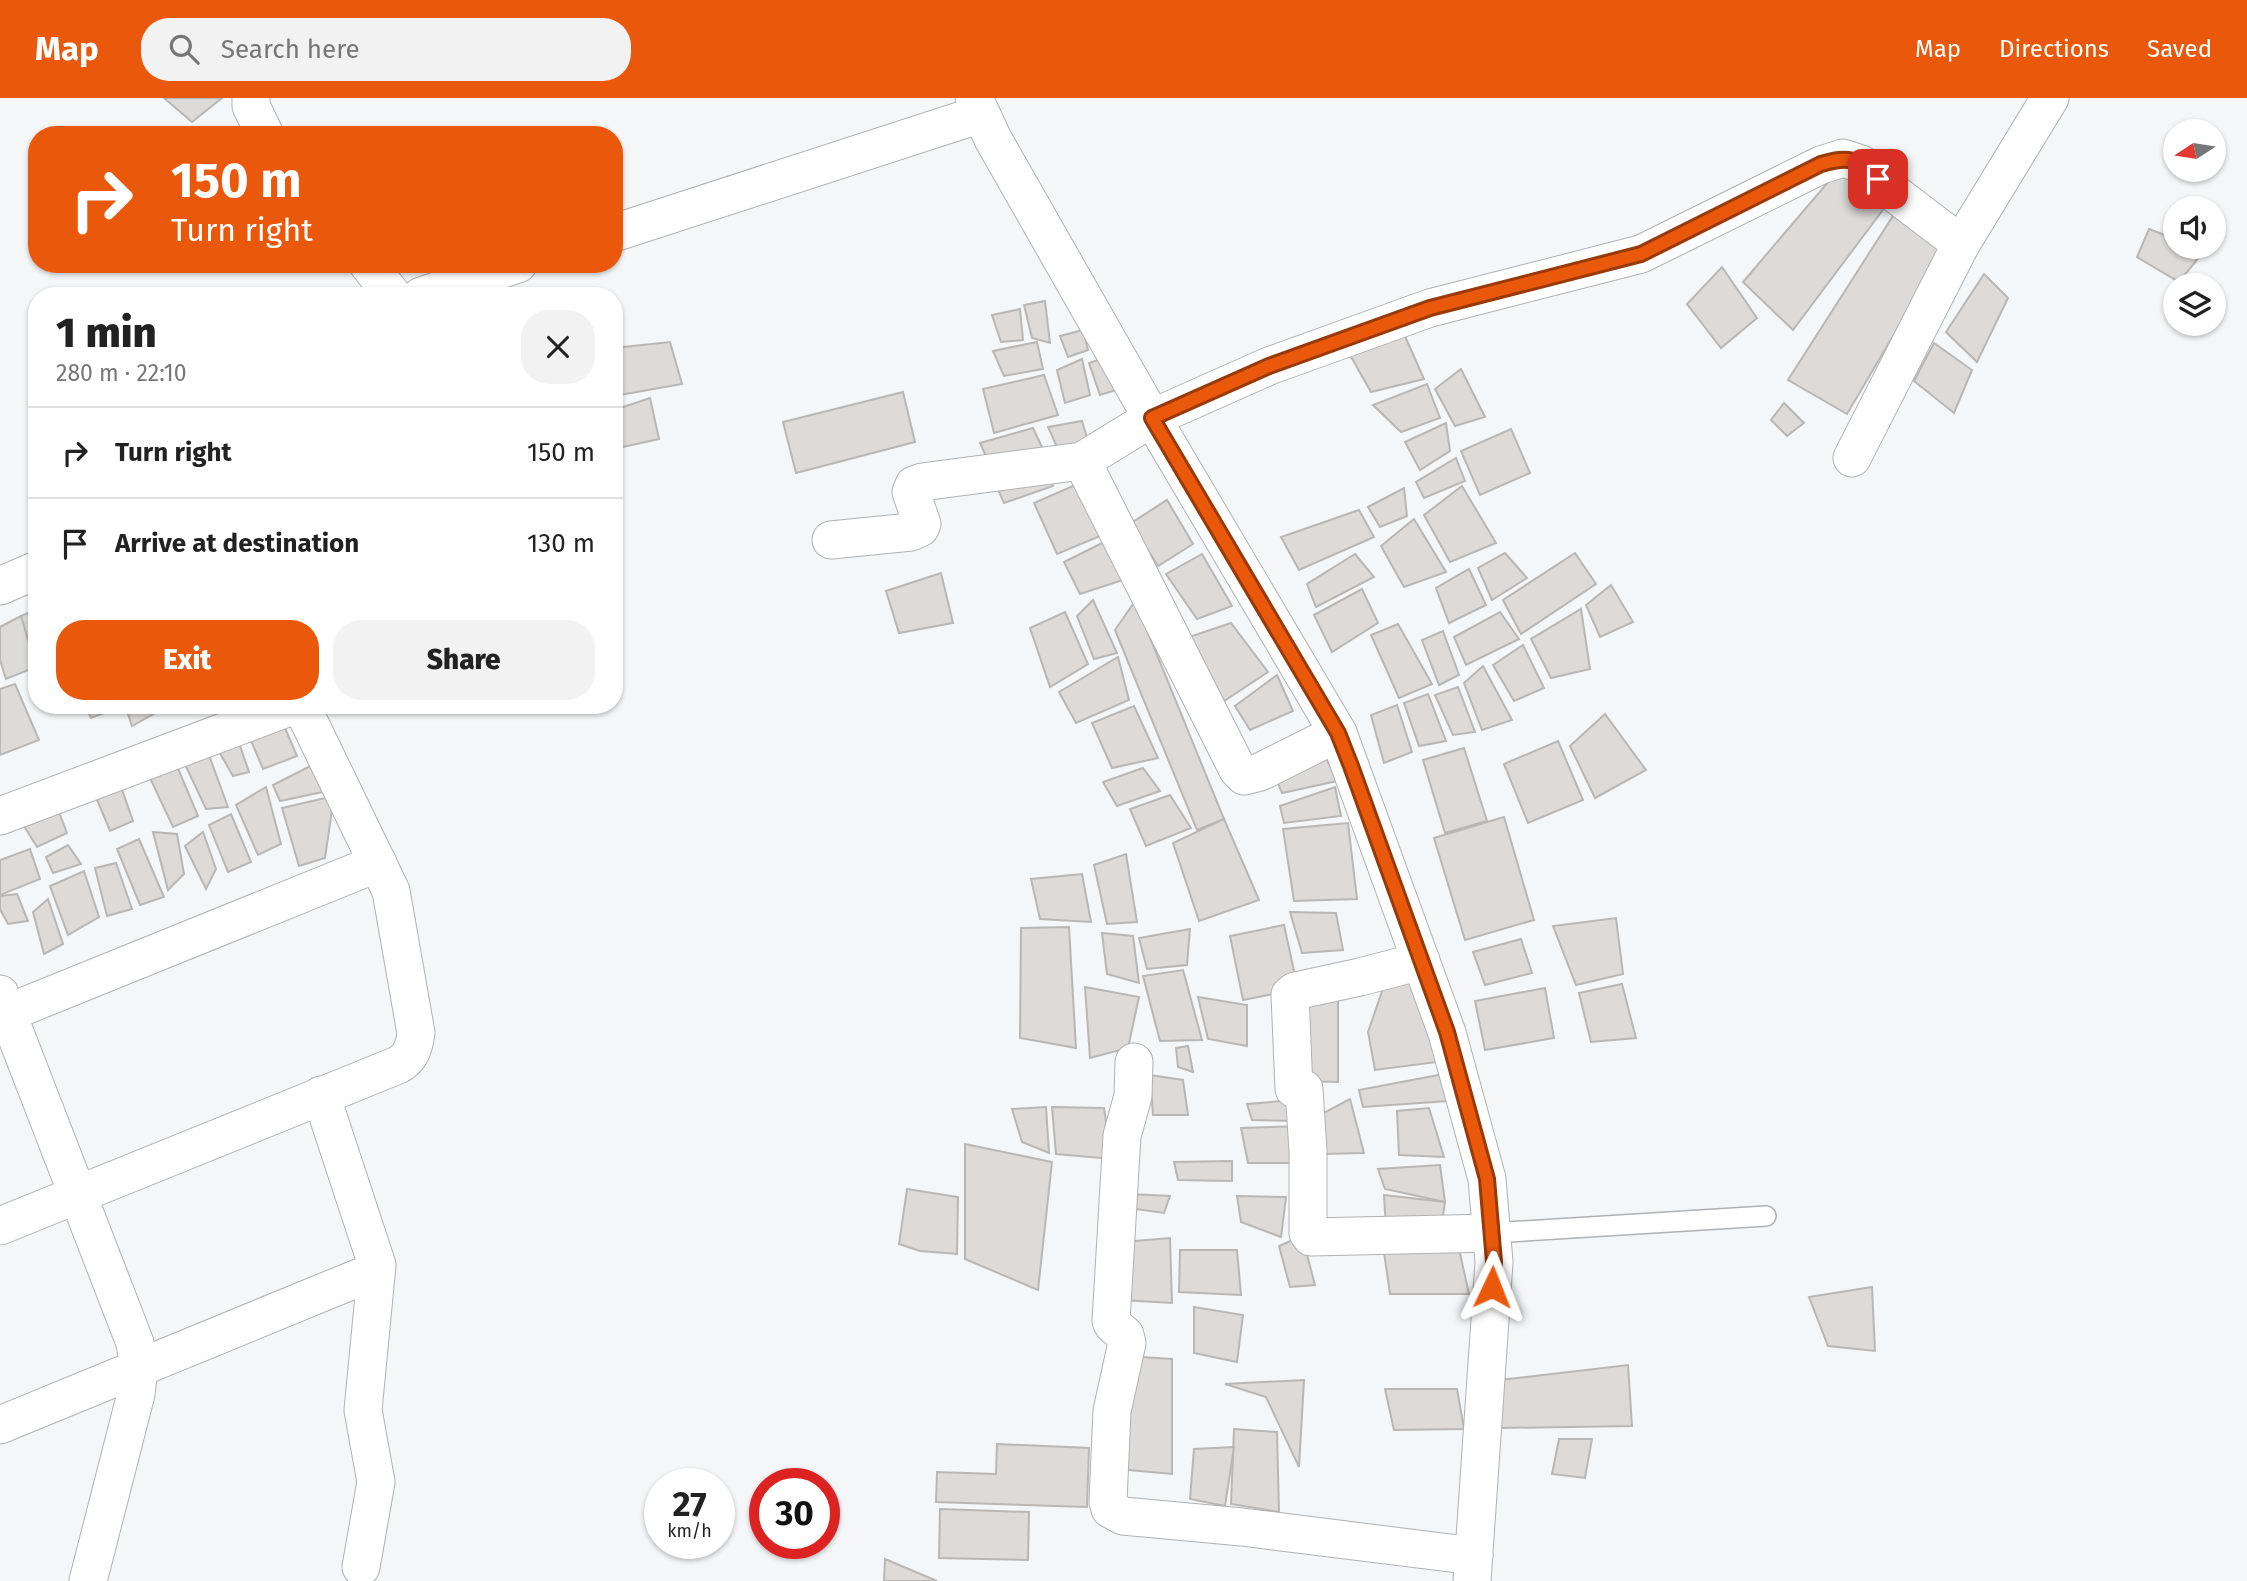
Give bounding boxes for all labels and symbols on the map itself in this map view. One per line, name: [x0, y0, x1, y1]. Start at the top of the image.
north arrow: [2163, 119, 2226, 182]
pin: [1848, 149, 1908, 209]
position arrow: [1455, 1250, 1529, 1324]
speed limit sign: 30: [749, 1468, 840, 1559]

